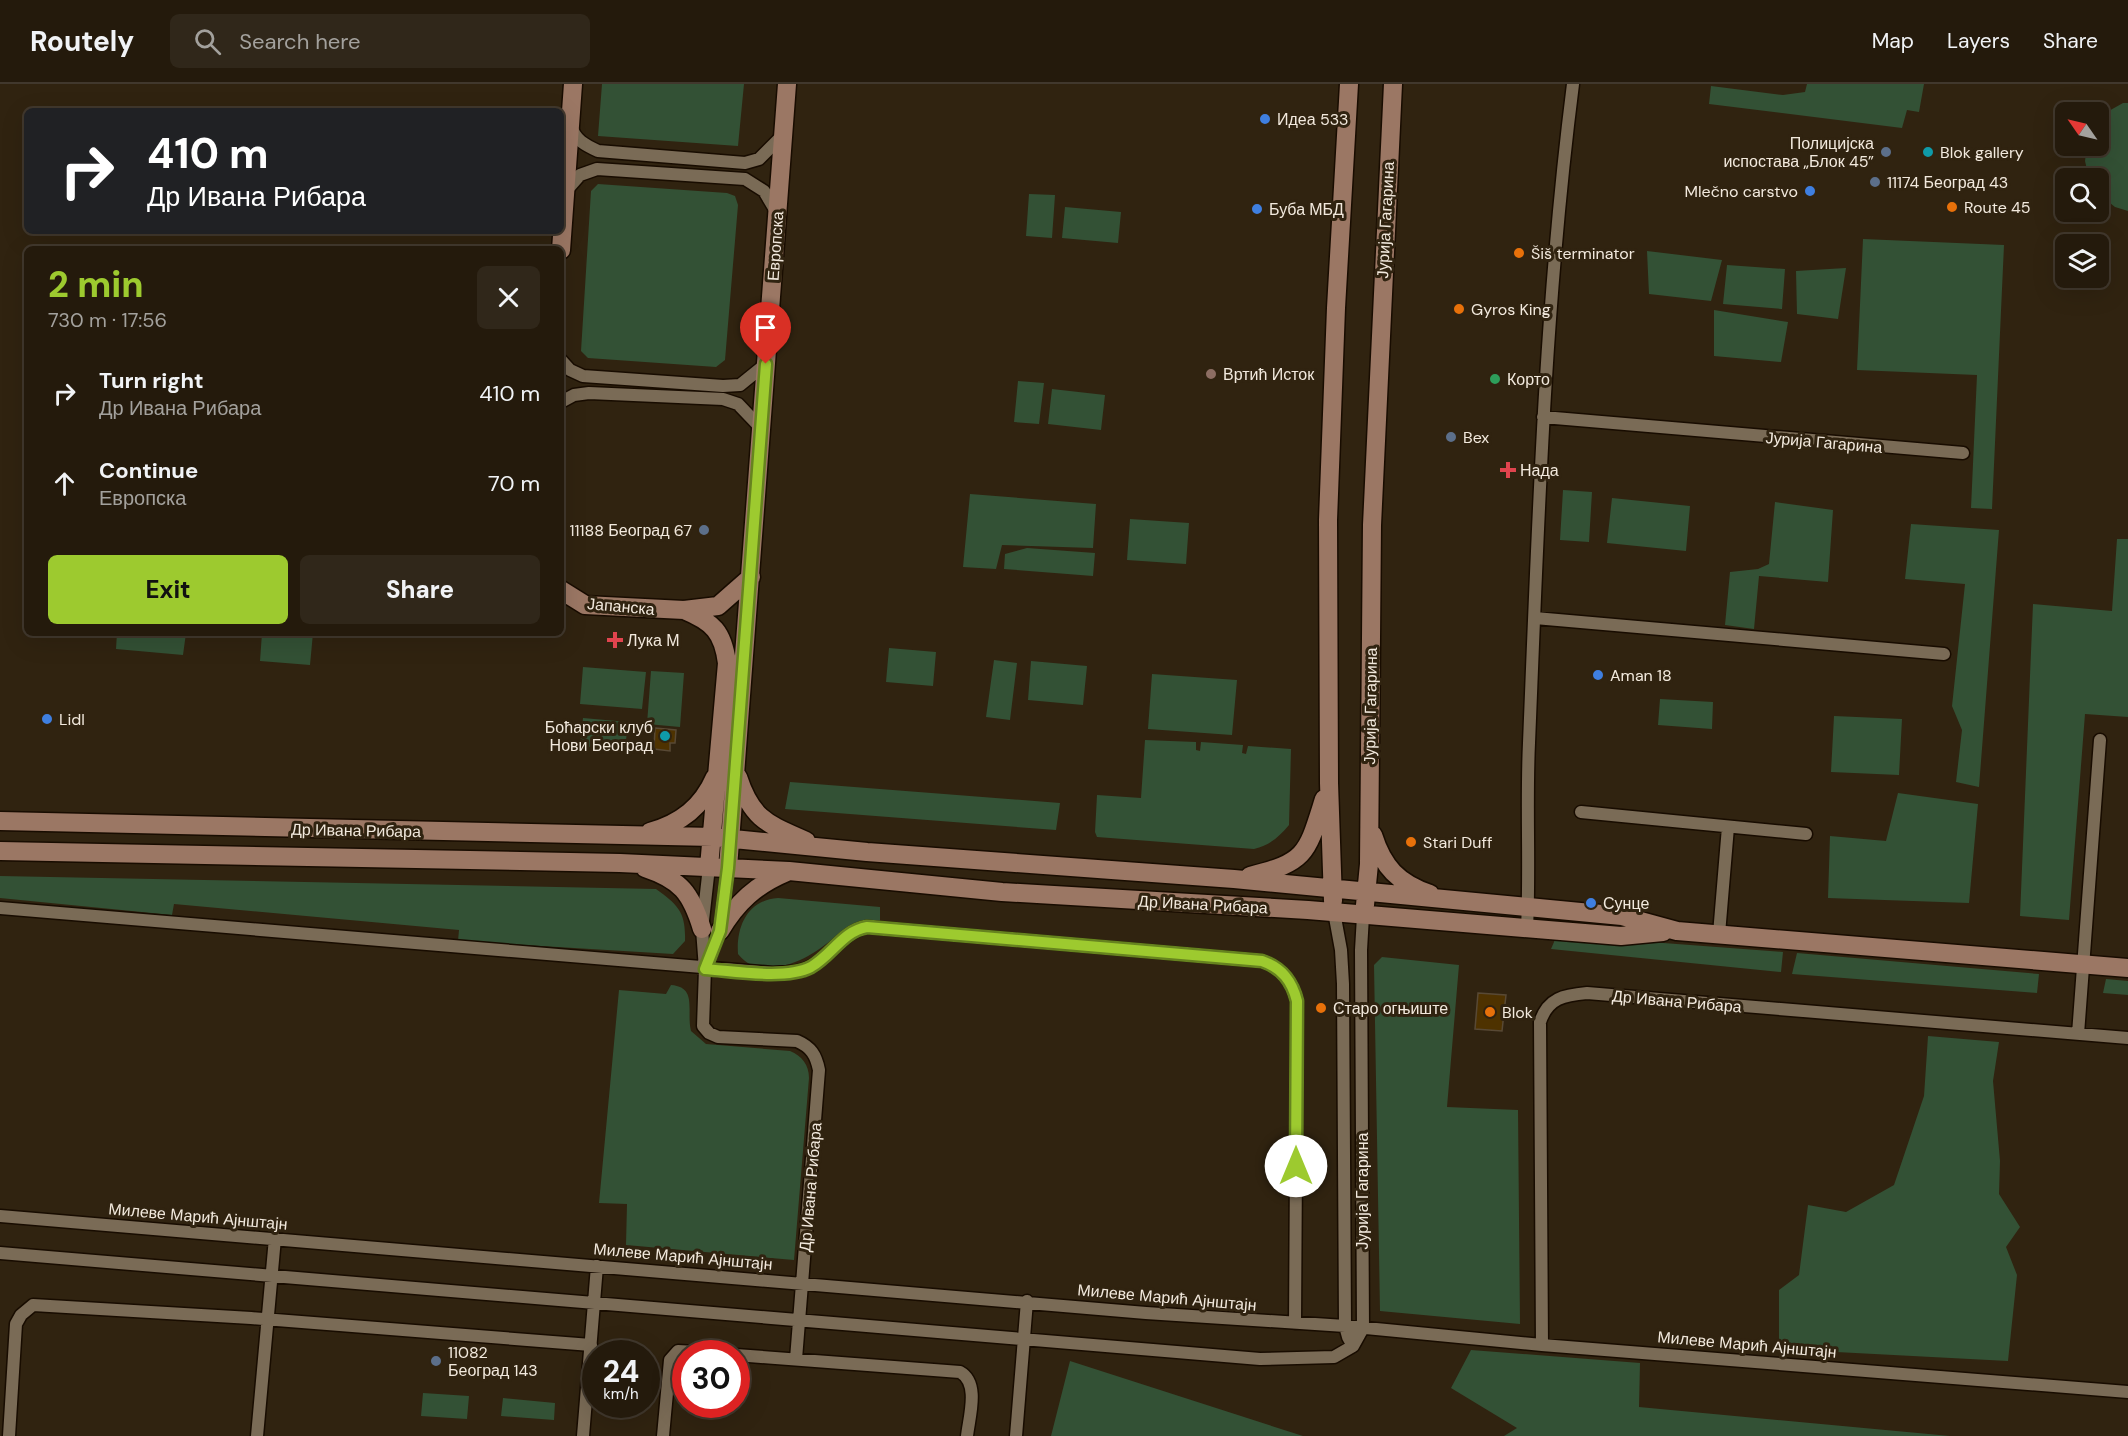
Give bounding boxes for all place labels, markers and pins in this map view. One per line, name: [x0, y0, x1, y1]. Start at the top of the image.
place label: Идеа 533: [1277, 109, 1349, 130]
marker: Идеа 533: [1258, 112, 1272, 126]
place label: Полицијска испостава „Блок 45”: [1723, 133, 1874, 172]
place label: Blok gallery: [1940, 142, 2024, 163]
marker: Полицијска испостава „Блок 45”: [1879, 145, 1893, 159]
marker: Blok gallery: [1921, 145, 1935, 159]
place label: 11174 Београд 43: [1887, 172, 2008, 193]
marker: 11174 Београд 43: [1868, 175, 1882, 189]
place label: Mlečno carstvo: [1685, 181, 1798, 202]
marker: Mlečno carstvo: [1803, 184, 1817, 198]
place label: Route 45: [1964, 197, 2031, 218]
place label: Буба МБД: [1269, 199, 1344, 220]
marker: Route 45: [1945, 200, 1959, 214]
marker: Буба МБД: [1250, 202, 1264, 216]
place label: Šiš terminator: [1531, 243, 1635, 264]
marker: Šiš terminator: [1512, 246, 1526, 260]
place label: Gyros King: [1471, 299, 1551, 320]
pin: [740, 302, 791, 364]
marker: Gyros King: [1452, 302, 1466, 316]
place label: Вртић Исток: [1223, 364, 1315, 385]
marker: Вртић Исток: [1204, 367, 1218, 381]
place label: Корто: [1507, 369, 1550, 390]
marker: Корто: [1488, 372, 1502, 386]
place label: Bex: [1463, 427, 1489, 448]
marker: Bex: [1444, 430, 1458, 444]
place label: Нада: [1520, 460, 1559, 481]
marker: Нада: [1501, 463, 1515, 477]
place label: 11188 Београд 67: [570, 520, 692, 541]
marker: 11188 Београд 67: [697, 523, 711, 537]
place label: Лука М: [627, 630, 680, 651]
marker: Лука М: [608, 633, 622, 647]
place label: Aman 18: [1610, 665, 1672, 686]
marker: Aman 18: [1591, 668, 1605, 682]
place label: Lidl: [59, 709, 85, 730]
marker: Lidl: [40, 712, 54, 726]
place label: Боћарски клуб Нови Београд: [545, 717, 654, 756]
marker: Боћарски клуб Нови Београд: [658, 729, 672, 743]
place label: Stari Duff: [1423, 832, 1492, 853]
marker: Stari Duff: [1404, 835, 1418, 849]
place label: Сунце: [1603, 893, 1649, 914]
marker: Сунце: [1584, 896, 1598, 910]
place label: Старо огњиште: [1333, 998, 1448, 1019]
marker: Старо огњиште: [1314, 1001, 1328, 1015]
place label: Blok: [1502, 1002, 1533, 1023]
marker: Blok: [1483, 1005, 1497, 1019]
place label: 11082 Београд 143: [448, 1342, 538, 1381]
marker: 11082 Београд 143: [429, 1354, 443, 1368]

